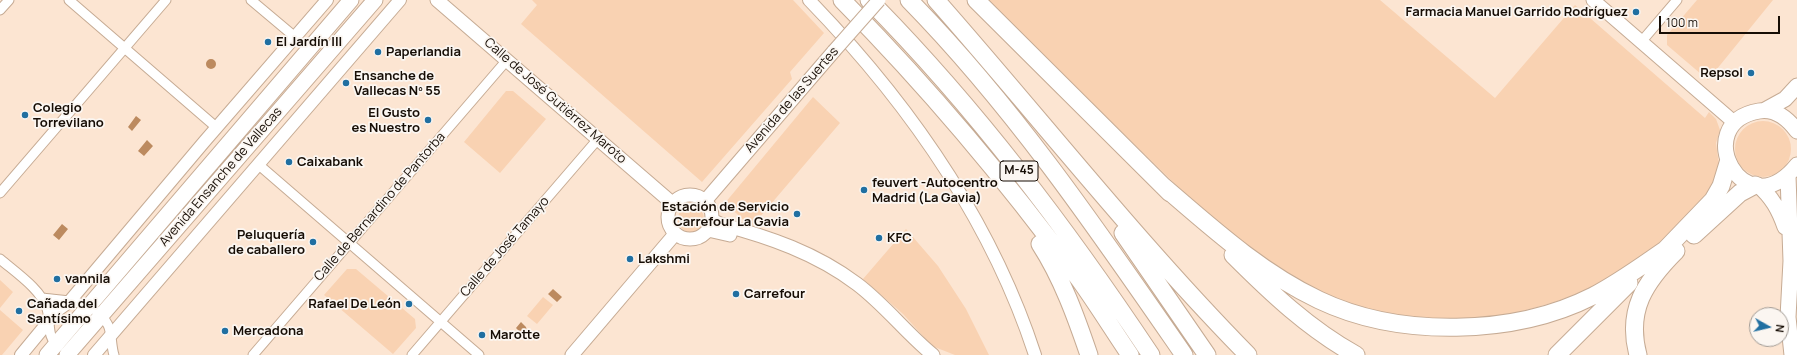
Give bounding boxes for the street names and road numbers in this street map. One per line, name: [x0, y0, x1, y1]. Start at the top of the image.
street label: Calle de José Gutiérrez Maroto: [481, 35, 629, 167]
street label: Avenida de las Suertes: [742, 44, 842, 156]
street label: Avenida Ensanche de Vallecas: [156, 104, 286, 250]
street label: Calle de Bernardino de Pantorba: [311, 130, 449, 284]
road number: M-45: [1000, 161, 1038, 181]
street label: Calle de José Tamayo: [457, 194, 553, 300]

